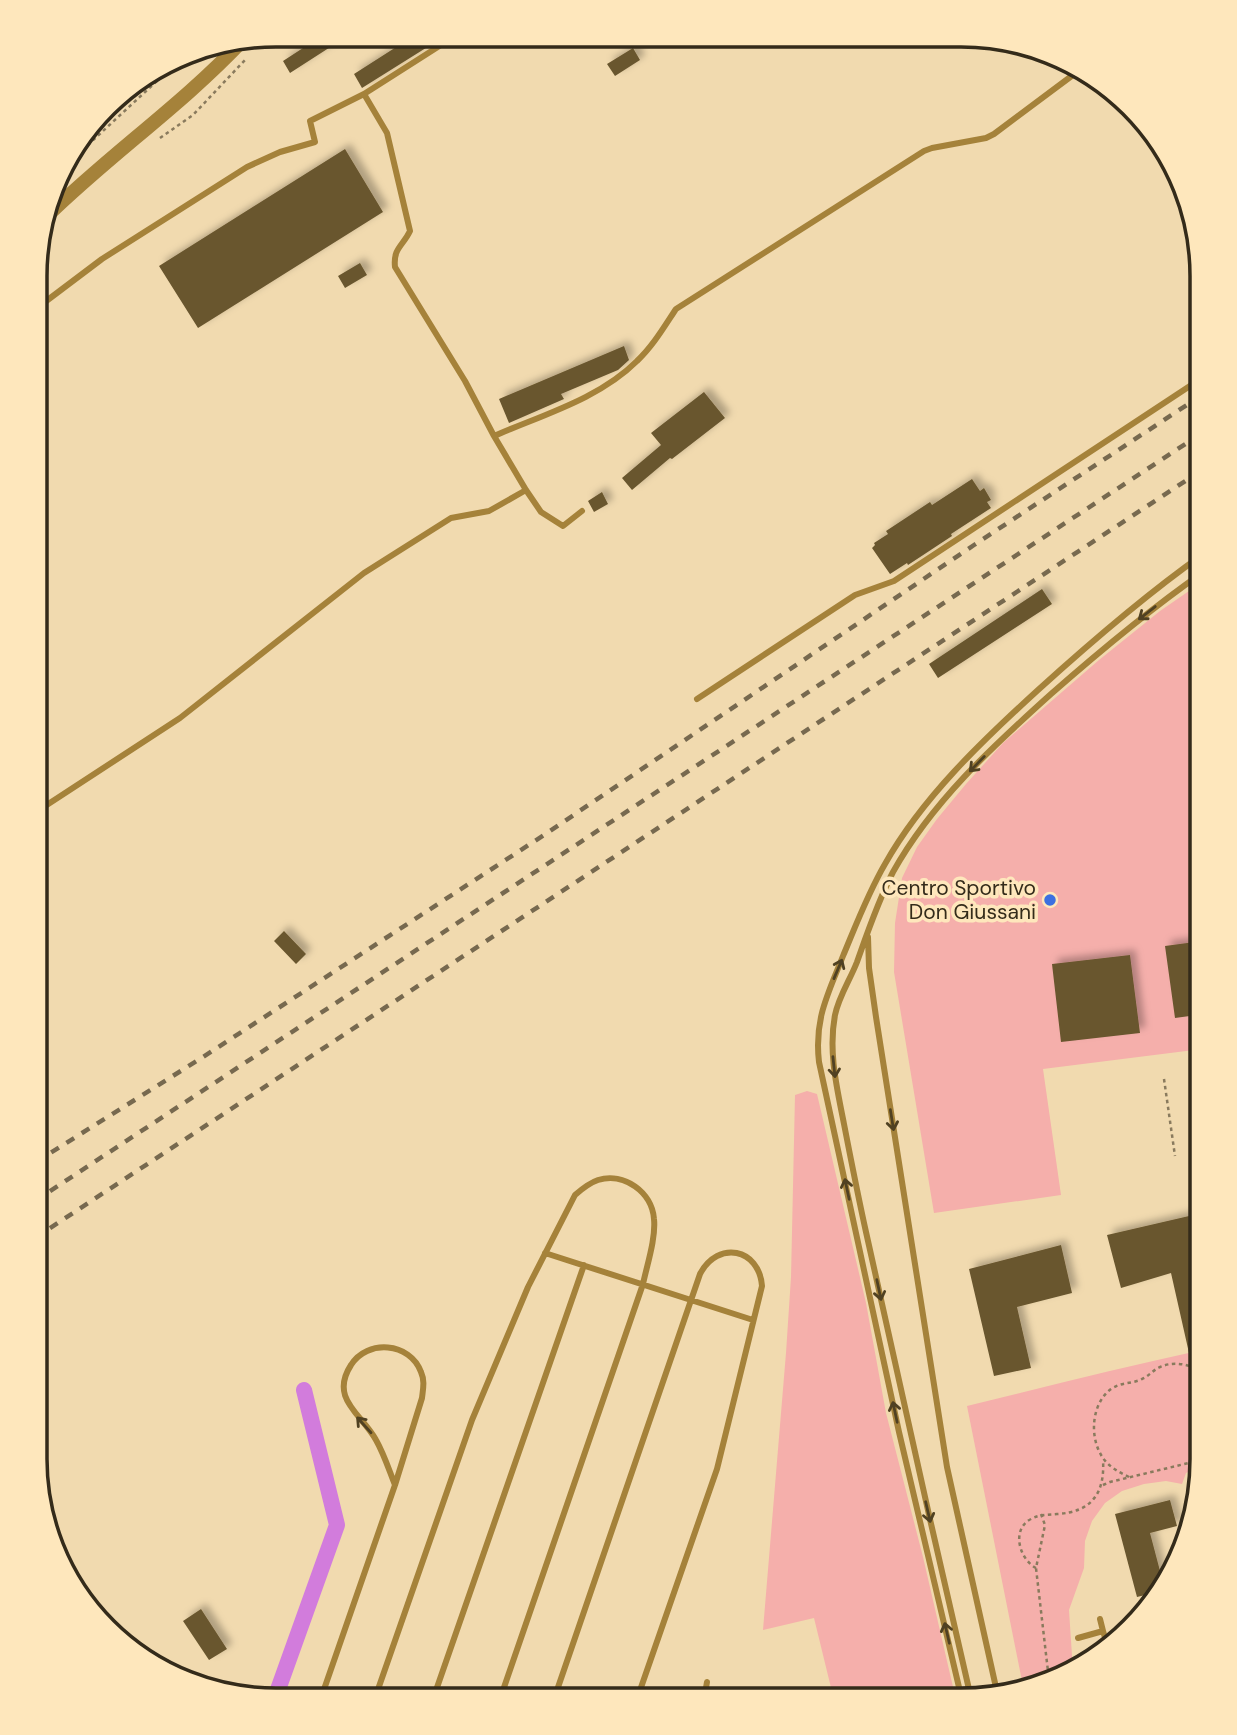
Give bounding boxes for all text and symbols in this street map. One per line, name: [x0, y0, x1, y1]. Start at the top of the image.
one-way arrow: [1138, 606, 1157, 621]
one-way arrow: [968, 755, 985, 772]
place label: Centro Sportivo Don Giussani: [882, 874, 1036, 926]
marker: Centro Sportivo Don Giussani: [1042, 892, 1058, 908]
one-way arrow: [832, 958, 845, 980]
one-way arrow: [828, 1055, 841, 1077]
one-way arrow: [886, 1109, 899, 1131]
one-way arrow: [840, 1178, 853, 1201]
one-way arrow: [872, 1278, 886, 1301]
one-way arrow: [888, 1401, 901, 1424]
one-way arrow: [356, 1416, 372, 1434]
one-way arrow: [922, 1500, 935, 1523]
one-way arrow: [939, 1622, 953, 1645]

